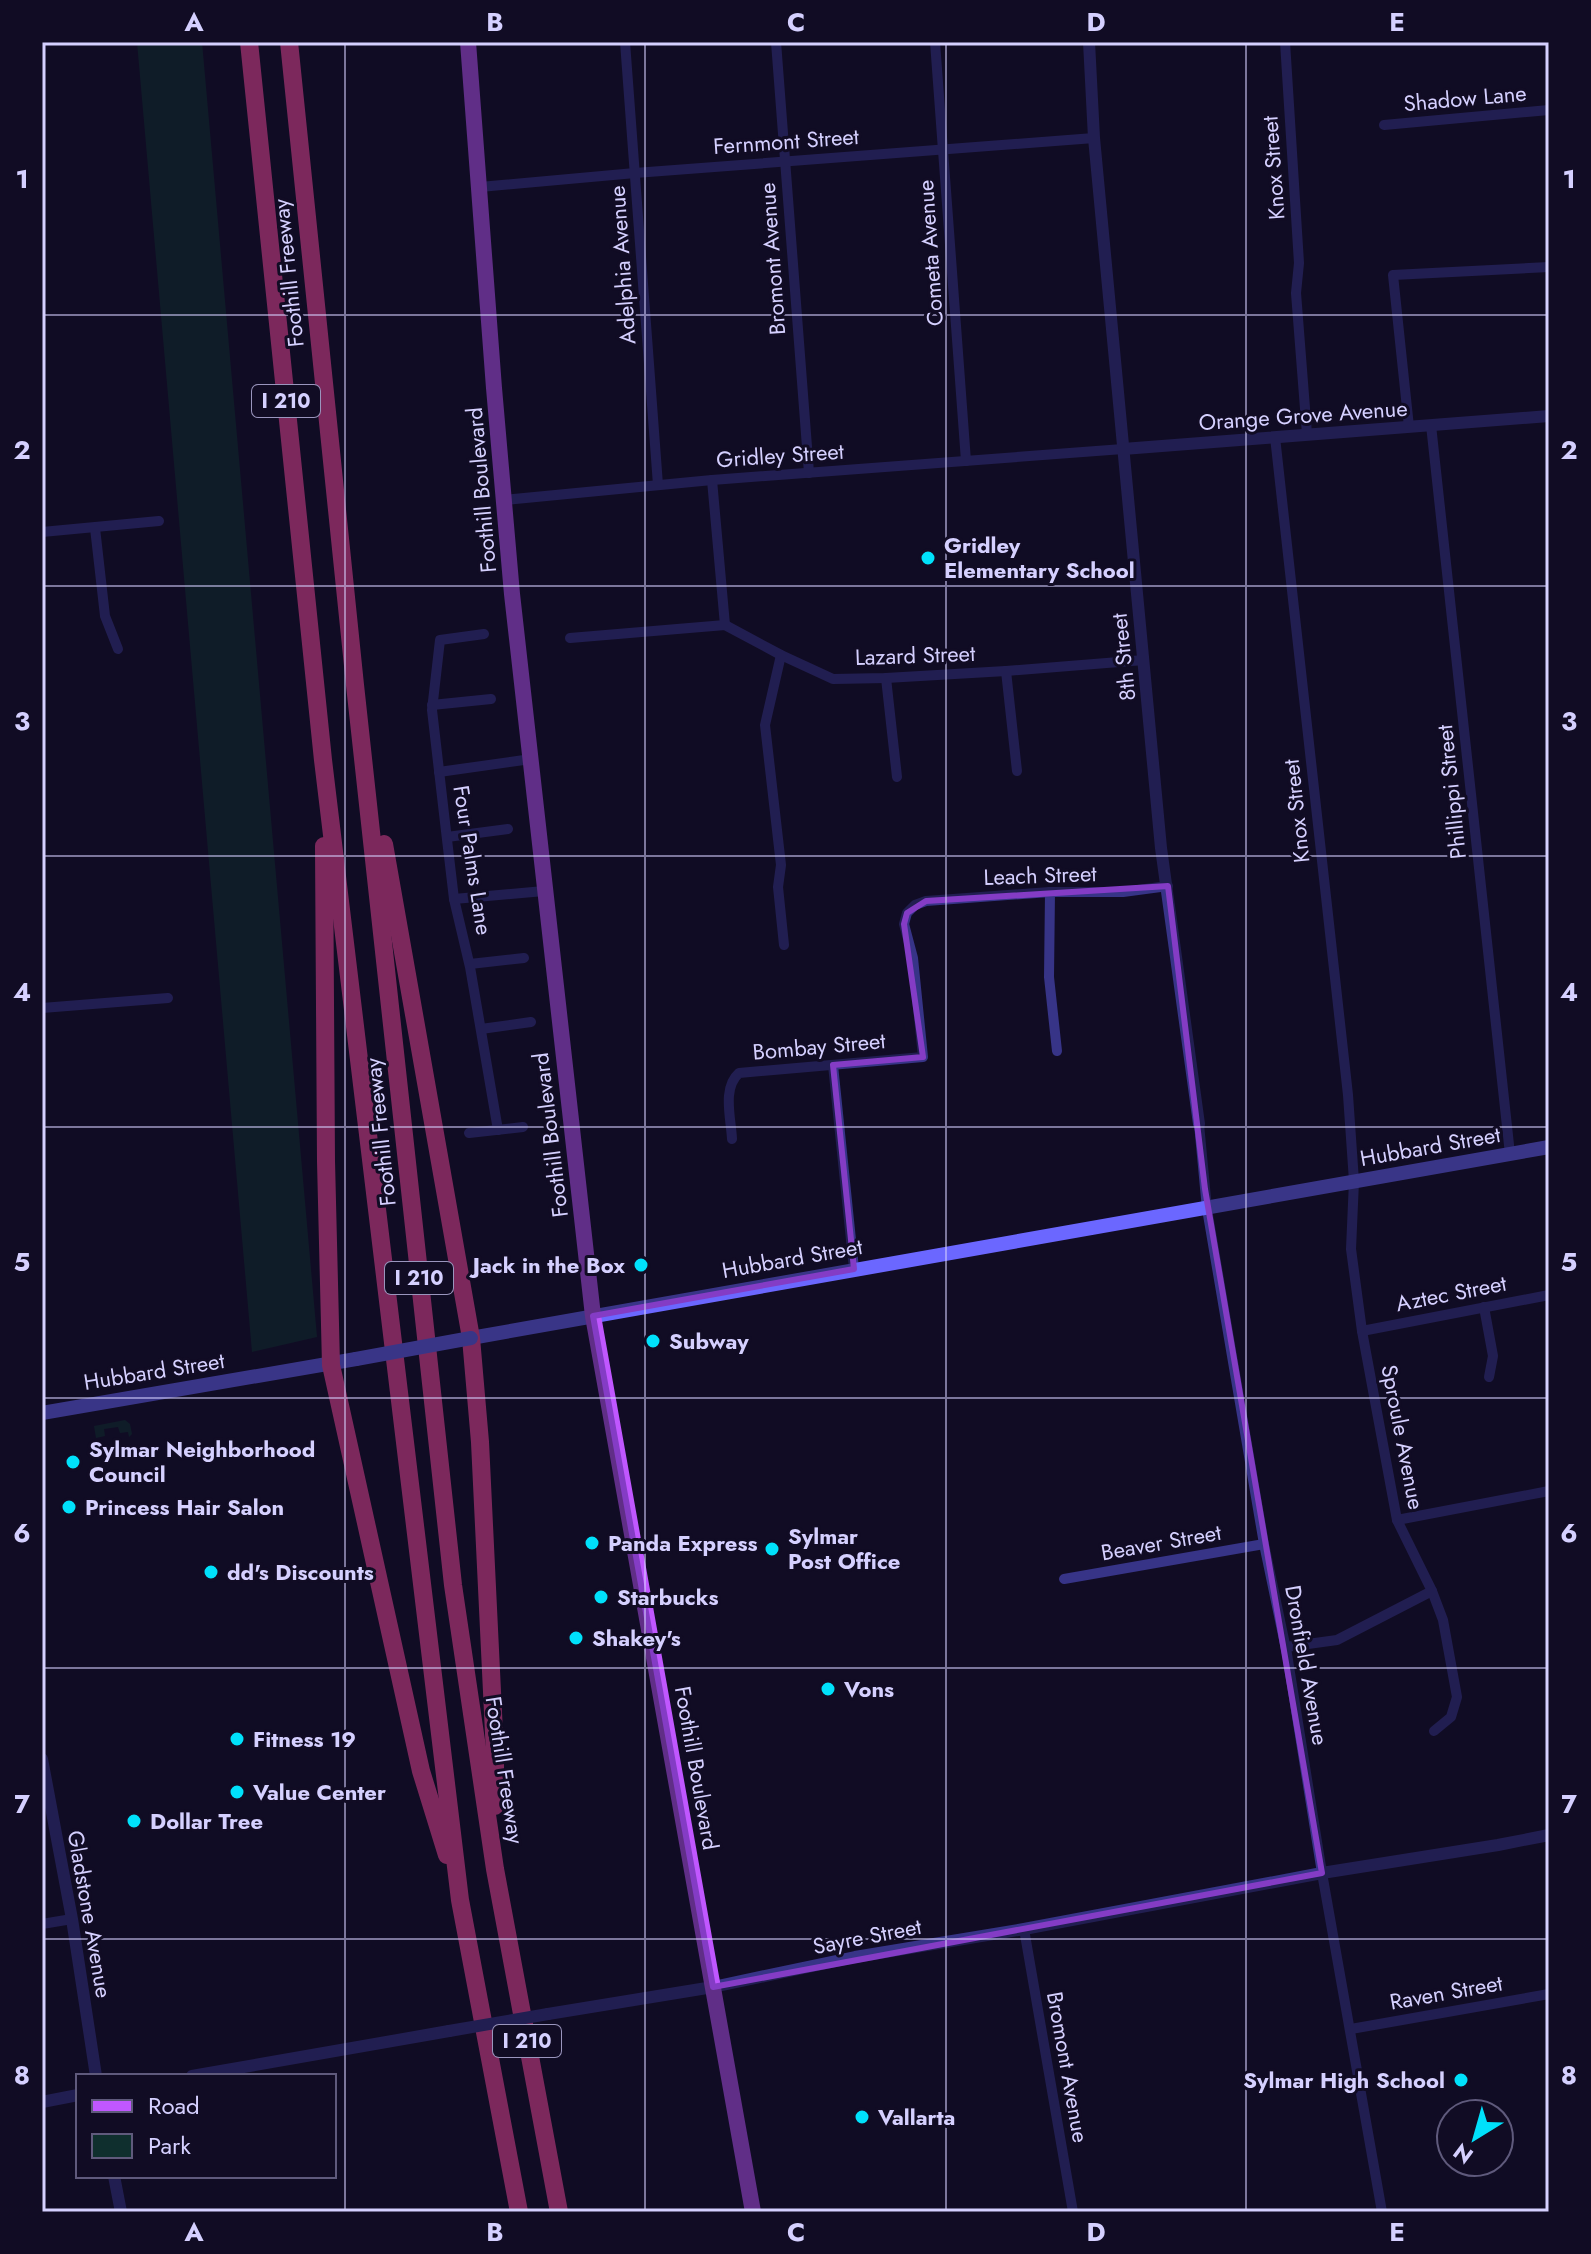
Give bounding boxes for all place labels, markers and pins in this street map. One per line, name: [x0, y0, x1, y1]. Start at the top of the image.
place label: Gridley Elementary School: [944, 529, 1135, 586]
marker: Gridley Elementary School: [919, 549, 937, 567]
place label: Jack in the Box: [469, 1249, 625, 1281]
marker: Jack in the Box: [632, 1256, 650, 1274]
place label: Subway: [669, 1325, 749, 1357]
marker: Subway: [644, 1332, 662, 1350]
place label: Sylmar Neighborhood Council: [89, 1433, 315, 1490]
marker: Sylmar Neighborhood Council: [64, 1453, 82, 1471]
place label: Princess Hair Salon: [85, 1491, 284, 1523]
marker: Princess Hair Salon: [60, 1498, 78, 1516]
place label: Sylmar Post Office: [788, 1520, 900, 1577]
place label: Panda Express: [608, 1527, 758, 1559]
marker: Panda Express: [583, 1534, 601, 1552]
marker: Sylmar Post Office: [763, 1540, 781, 1558]
place label: dd's Discounts: [227, 1556, 374, 1588]
marker: dd's Discounts: [202, 1563, 220, 1581]
place label: Starbucks: [617, 1581, 718, 1613]
marker: Starbucks: [592, 1588, 610, 1606]
place label: Shakey's: [592, 1622, 681, 1654]
marker: Shakey's: [567, 1629, 585, 1647]
place label: Vons: [843, 1673, 894, 1705]
marker: Vons: [819, 1680, 837, 1698]
place label: Fitness 19: [253, 1723, 356, 1755]
marker: Fitness 19: [228, 1730, 246, 1748]
place label: Value Center: [252, 1776, 386, 1808]
marker: Value Center: [228, 1783, 246, 1801]
place label: Dollar Tree: [150, 1805, 263, 1837]
marker: Dollar Tree: [125, 1812, 143, 1830]
place label: Sylmar High School: [1243, 2064, 1445, 2096]
marker: Sylmar High School: [1452, 2071, 1470, 2089]
place label: Vallarta: [877, 2101, 955, 2133]
marker: Vallarta: [853, 2108, 871, 2126]

